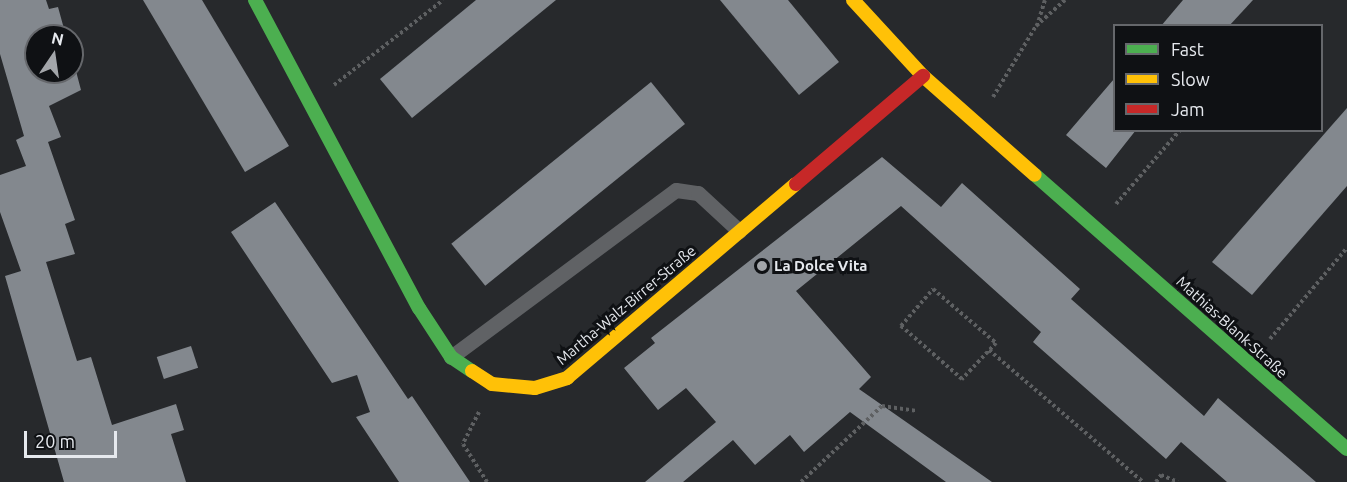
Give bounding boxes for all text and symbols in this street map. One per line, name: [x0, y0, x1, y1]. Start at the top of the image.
north arrow: [24, 24, 84, 84]
legend: [1113, 24, 1323, 132]
text: N: [50, 28, 65, 49]
text: Fast: [1171, 39, 1204, 59]
text: Slow: [1171, 69, 1210, 89]
text: Jam: [1171, 99, 1205, 119]
street label: Martha-Walz-Birrer-Straße: [553, 241, 699, 369]
place label: La Dolce Vita: [774, 257, 867, 275]
marker: La Dolce Vita: [755, 259, 769, 273]
street label: Mathias-Blank-Straße: [1173, 272, 1291, 382]
scale bar: [27, 419, 120, 457]
text: 20 m: [35, 431, 75, 451]

